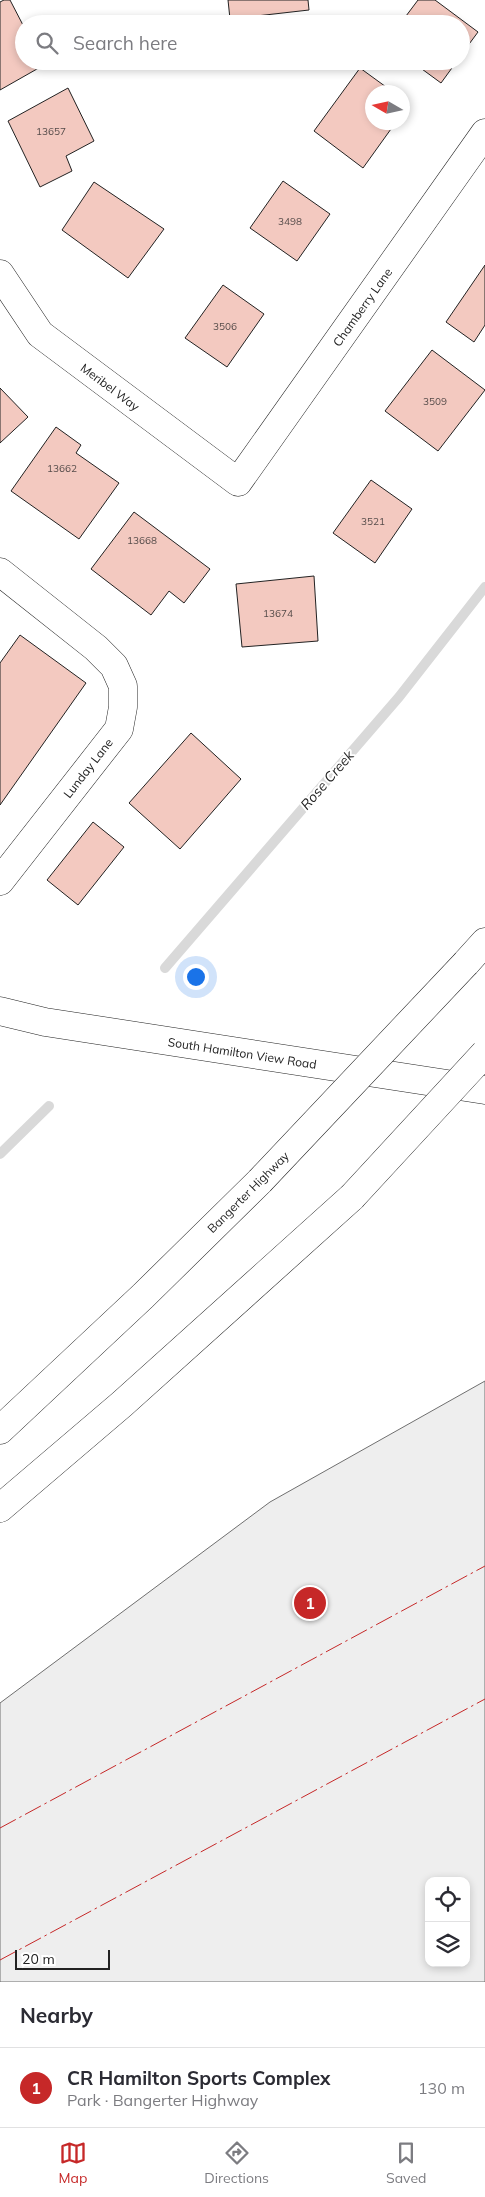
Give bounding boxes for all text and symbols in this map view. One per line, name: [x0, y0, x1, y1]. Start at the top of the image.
search box: [15, 15, 470, 70]
icon: search: [33, 29, 61, 57]
text: Search here: [73, 31, 177, 55]
north arrow: [365, 85, 410, 130]
house number: 13657: [36, 125, 66, 138]
house number: 3498: [278, 215, 302, 228]
street label: Chamberry Lane: [329, 265, 395, 349]
house number: 3506: [213, 320, 237, 333]
street label: Meribel Way: [78, 360, 143, 414]
house number: 3509: [423, 395, 447, 408]
house number: 13662: [47, 462, 77, 475]
house number: 3521: [361, 515, 385, 528]
house number: 13668: [127, 534, 157, 547]
house number: 13674: [263, 607, 293, 620]
street label: Lunday Lane: [60, 735, 116, 801]
water label: Rose Creek: [296, 746, 358, 813]
your location: [183, 964, 209, 990]
street label: South Hamilton View Road: [167, 1034, 318, 1071]
street label: Bangerter Highway: [204, 1148, 292, 1236]
pin: 1: [294, 1584, 326, 1622]
map controls: [425, 1877, 470, 1967]
button: locate: [425, 1877, 470, 1922]
button: layers: [425, 1922, 470, 1967]
scale bar: [15, 1947, 110, 1970]
text: 20 m: [22, 1950, 55, 1968]
text: Nearby: [20, 2002, 93, 2028]
text: CR Hamilton Sports Complex: [67, 2066, 330, 2090]
text: 1: [31, 2078, 41, 2098]
text: 130 m: [418, 2078, 465, 2098]
text: Park · Bangerter Highway: [67, 2090, 258, 2110]
tab: Map: [59, 2139, 87, 2187]
tab: Directions: [204, 2139, 269, 2187]
tab: Saved: [386, 2139, 426, 2187]

